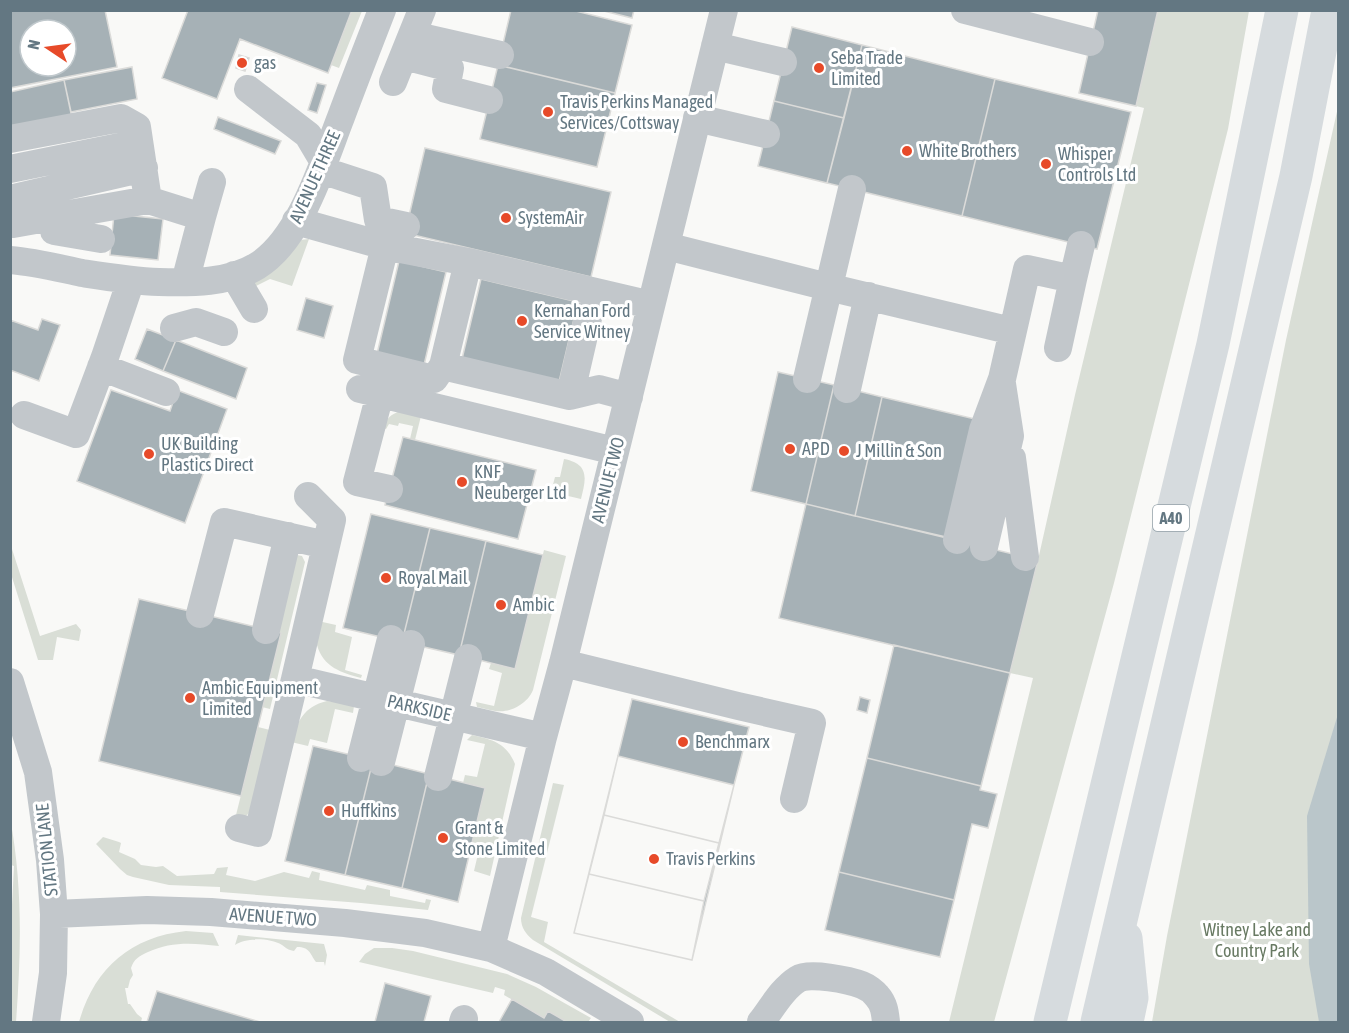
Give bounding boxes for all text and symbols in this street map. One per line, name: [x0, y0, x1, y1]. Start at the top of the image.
north arrow: [18, 18, 78, 78]
text: N: [24, 38, 43, 51]
place label: Seba Trade Limited: [831, 47, 903, 89]
place label: gas: [254, 52, 276, 73]
marker: gas: [235, 56, 249, 70]
marker: Seba Trade Limited: [812, 61, 826, 75]
place label: Travis Perkins Managed Services/Cottsway: [560, 91, 713, 133]
marker: Travis Perkins Managed Services/Cottsway: [541, 105, 555, 119]
street label: AVENUE THREE: [285, 127, 344, 226]
place label: White Brothers: [919, 140, 1017, 161]
place label: Whisper Controls Ltd: [1058, 143, 1136, 185]
marker: White Brothers: [900, 144, 914, 158]
marker: Whisper Controls Ltd: [1039, 157, 1053, 171]
place label: SystemAir: [518, 207, 584, 228]
marker: SystemAir: [499, 211, 513, 225]
place label: Kernahan Ford Service Witney: [534, 300, 631, 342]
marker: Kernahan Ford Service Witney: [515, 314, 529, 328]
place label: UK Building Plastics Direct: [161, 433, 254, 475]
street label: AVENUE TWO: [587, 435, 628, 525]
place label: APD: [802, 438, 830, 459]
place label: J Millin & Son: [856, 440, 942, 461]
marker: APD: [783, 442, 797, 456]
marker: J Millin & Son: [837, 444, 851, 458]
marker: UK Building Plastics Direct: [142, 447, 156, 461]
place label: KNF Neuberger Ltd: [474, 461, 567, 503]
marker: KNF Neuberger Ltd: [455, 475, 469, 489]
road number: A40: [1153, 505, 1189, 531]
place label: Royal Mail: [398, 567, 468, 588]
marker: Royal Mail: [379, 571, 393, 585]
place label: Ambic: [513, 594, 554, 615]
marker: Ambic: [494, 598, 508, 612]
place label: Ambic Equipment Limited: [202, 677, 318, 719]
street label: PARKSIDE: [385, 690, 453, 725]
marker: Ambic Equipment Limited: [183, 691, 197, 705]
place label: Benchmarx: [695, 731, 770, 752]
marker: Benchmarx: [676, 735, 690, 749]
place label: Huffkins: [341, 800, 397, 821]
street label: STATION LANE: [31, 802, 62, 897]
marker: Huffkins: [322, 804, 336, 818]
place label: Grant & Stone Limited: [455, 817, 545, 859]
marker: Grant & Stone Limited: [436, 831, 450, 845]
place label: Travis Perkins: [666, 848, 755, 869]
marker: Travis Perkins: [647, 852, 661, 866]
street label: AVENUE TWO: [229, 903, 317, 930]
park label: Witney Lake and Country Park: [1203, 919, 1311, 961]

